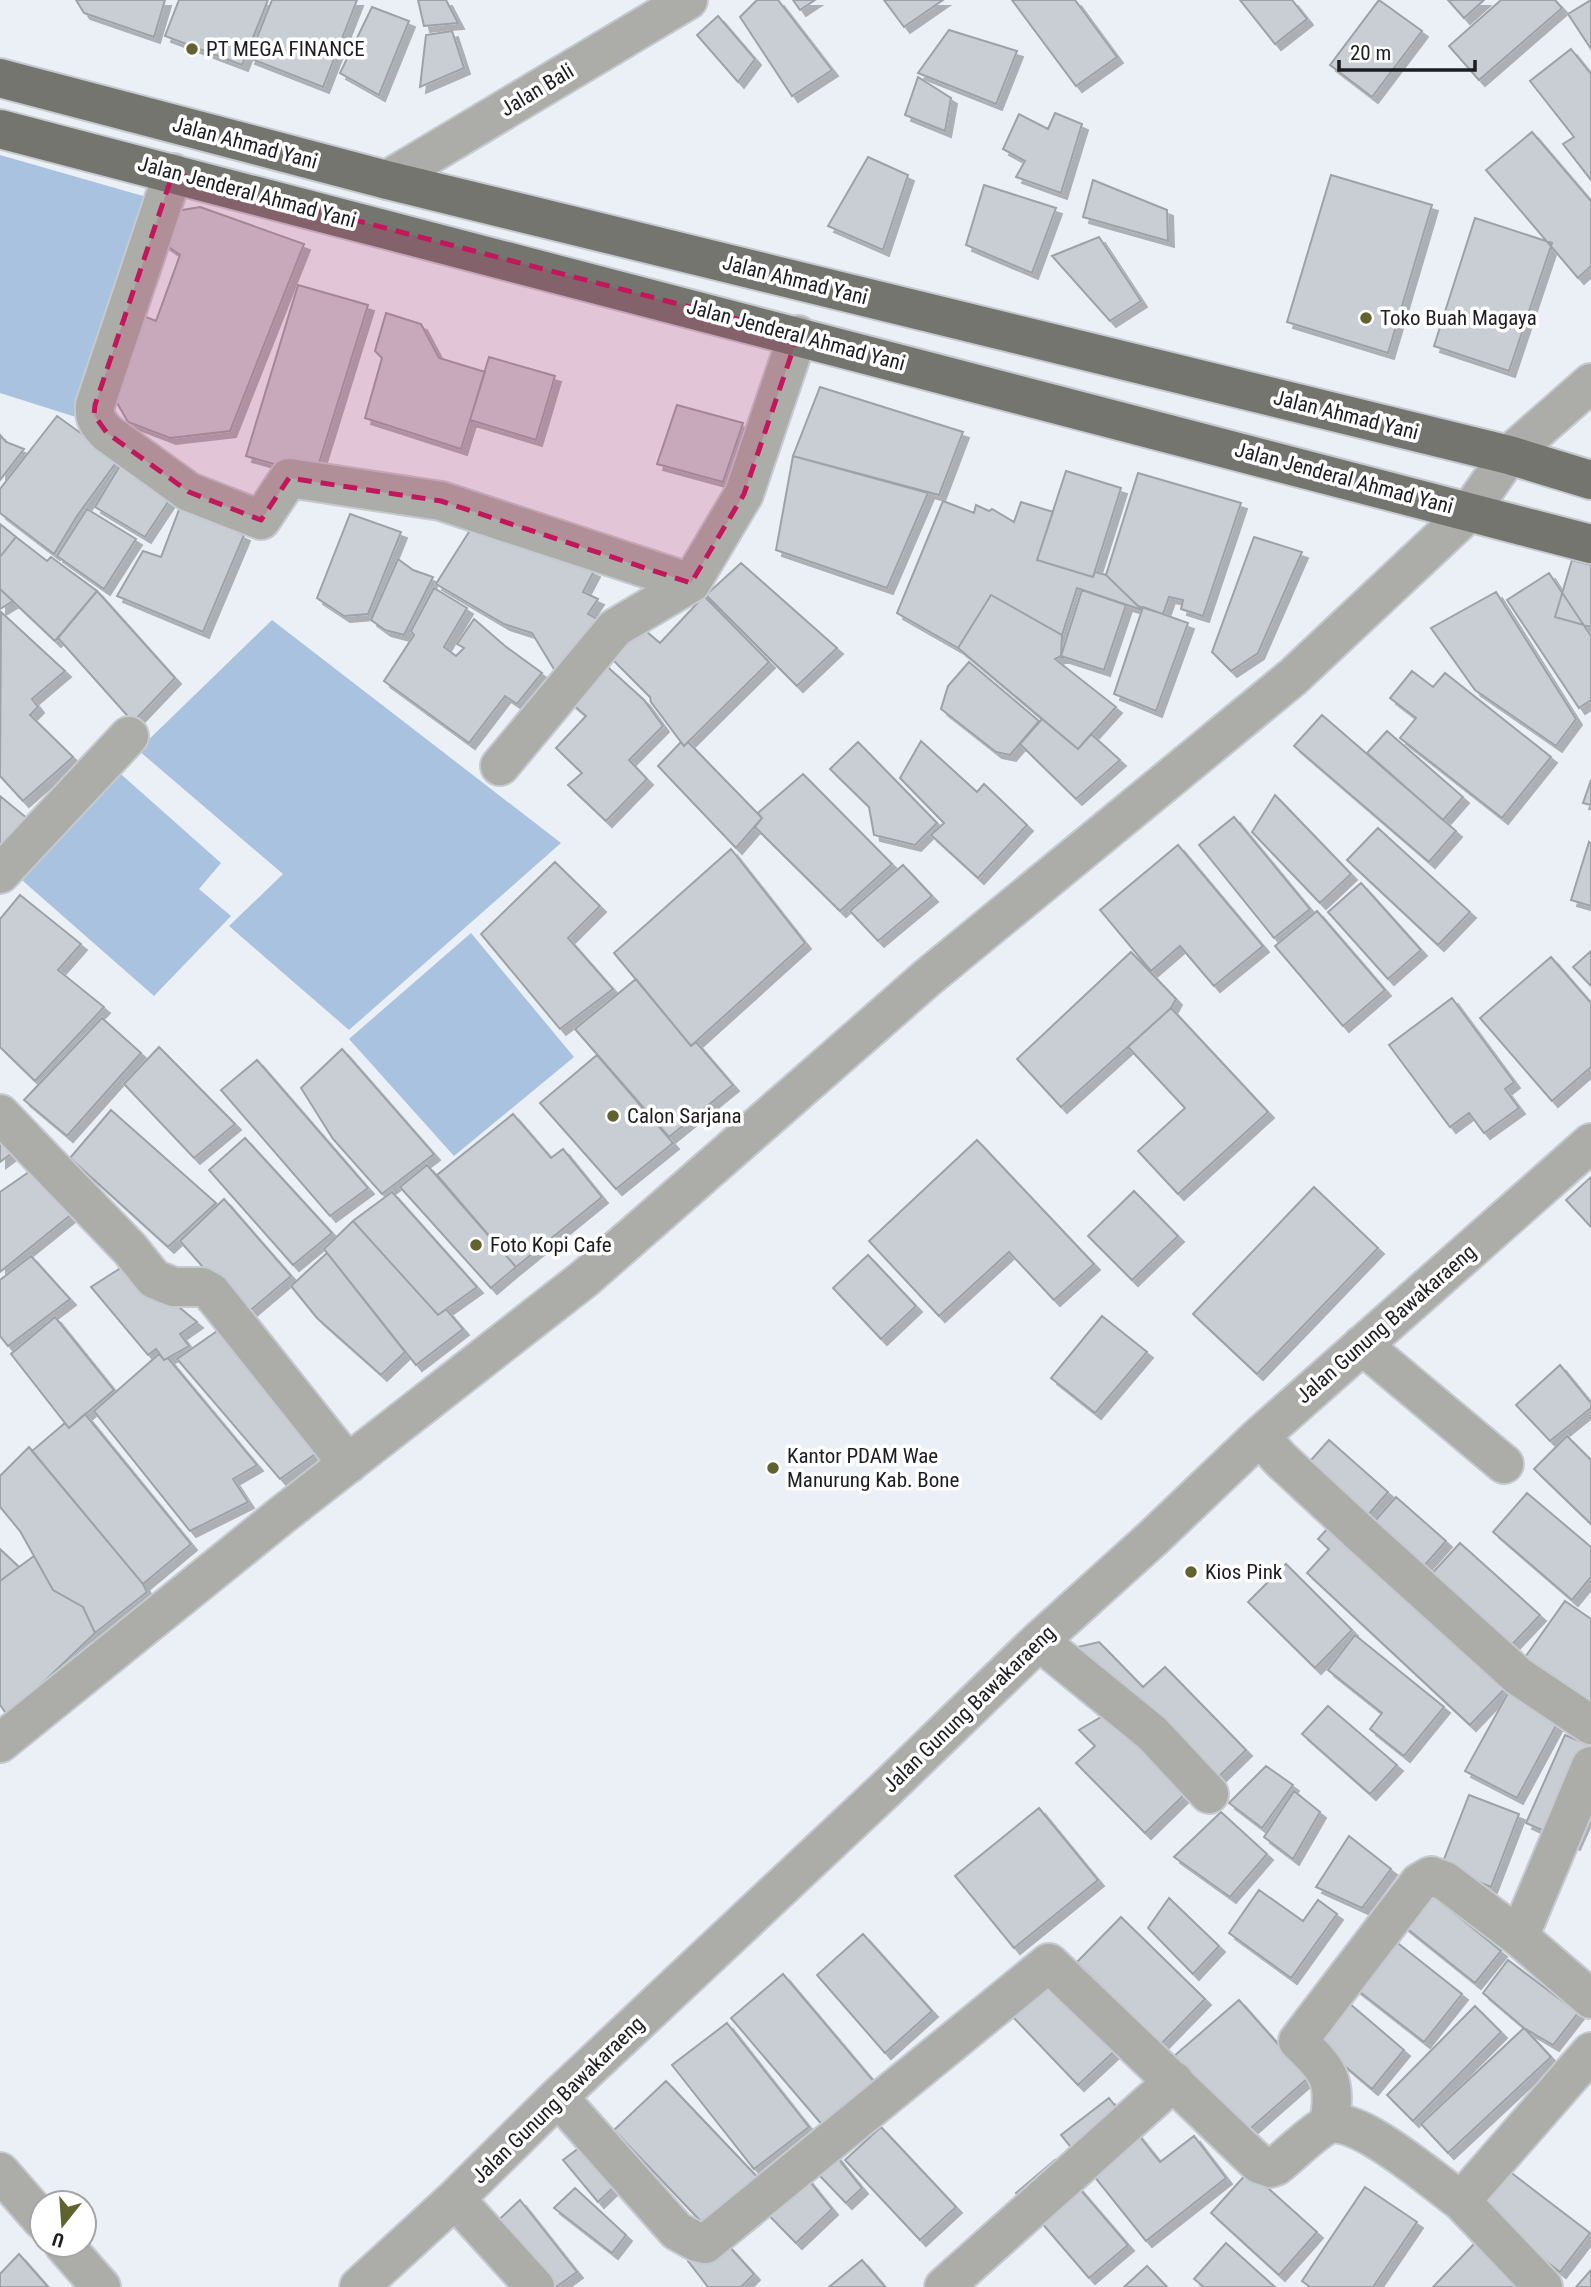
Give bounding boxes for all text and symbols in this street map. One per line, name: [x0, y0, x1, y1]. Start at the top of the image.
scale bar: [1339, 28, 1476, 72]
place label: PT MEGA FINANCE: [206, 37, 365, 61]
marker: PT MEGA FINANCE: [184, 41, 200, 57]
text: 20 m: [1350, 41, 1391, 65]
street label: Jalan Bali: [496, 59, 578, 121]
street label: Jalan Ahmad Yani: [170, 112, 320, 174]
street label: Jalan Jenderal Ahmad Yani: [135, 151, 359, 233]
street label: Jalan Ahmad Yani: [720, 250, 870, 310]
street label: Jalan Jenderal Ahmad Yani: [684, 294, 908, 376]
place label: Toko Buah Magaya: [1380, 306, 1537, 330]
marker: Toko Buah Magaya: [1358, 310, 1374, 326]
street label: Jalan Ahmad Yani: [1271, 385, 1421, 445]
street label: Jalan Jenderal Ahmad Yani: [1232, 437, 1456, 519]
place label: Calon Sarjana: [627, 1104, 742, 1128]
marker: Calon Sarjana: [605, 1108, 621, 1124]
place label: Foto Kopi Cafe: [490, 1233, 612, 1257]
marker: Foto Kopi Cafe: [468, 1237, 484, 1253]
street label: Jalan Gunung Bawakaraeng: [1292, 1240, 1480, 1408]
place label: Kantor PDAM Wae Manurung Kab. Bone: [787, 1444, 960, 1492]
marker: Kantor PDAM Wae Manurung Kab. Bone: [765, 1460, 781, 1476]
place label: Kios Pink: [1205, 1560, 1283, 1584]
marker: Kios Pink: [1183, 1564, 1199, 1580]
street label: Jalan Gunung Bawakaraeng: [878, 1621, 1060, 1797]
street label: Jalan Gunung Bawakaraeng: [467, 2012, 649, 2188]
north arrow: [28, 2189, 98, 2259]
text: U: [50, 2227, 67, 2252]

